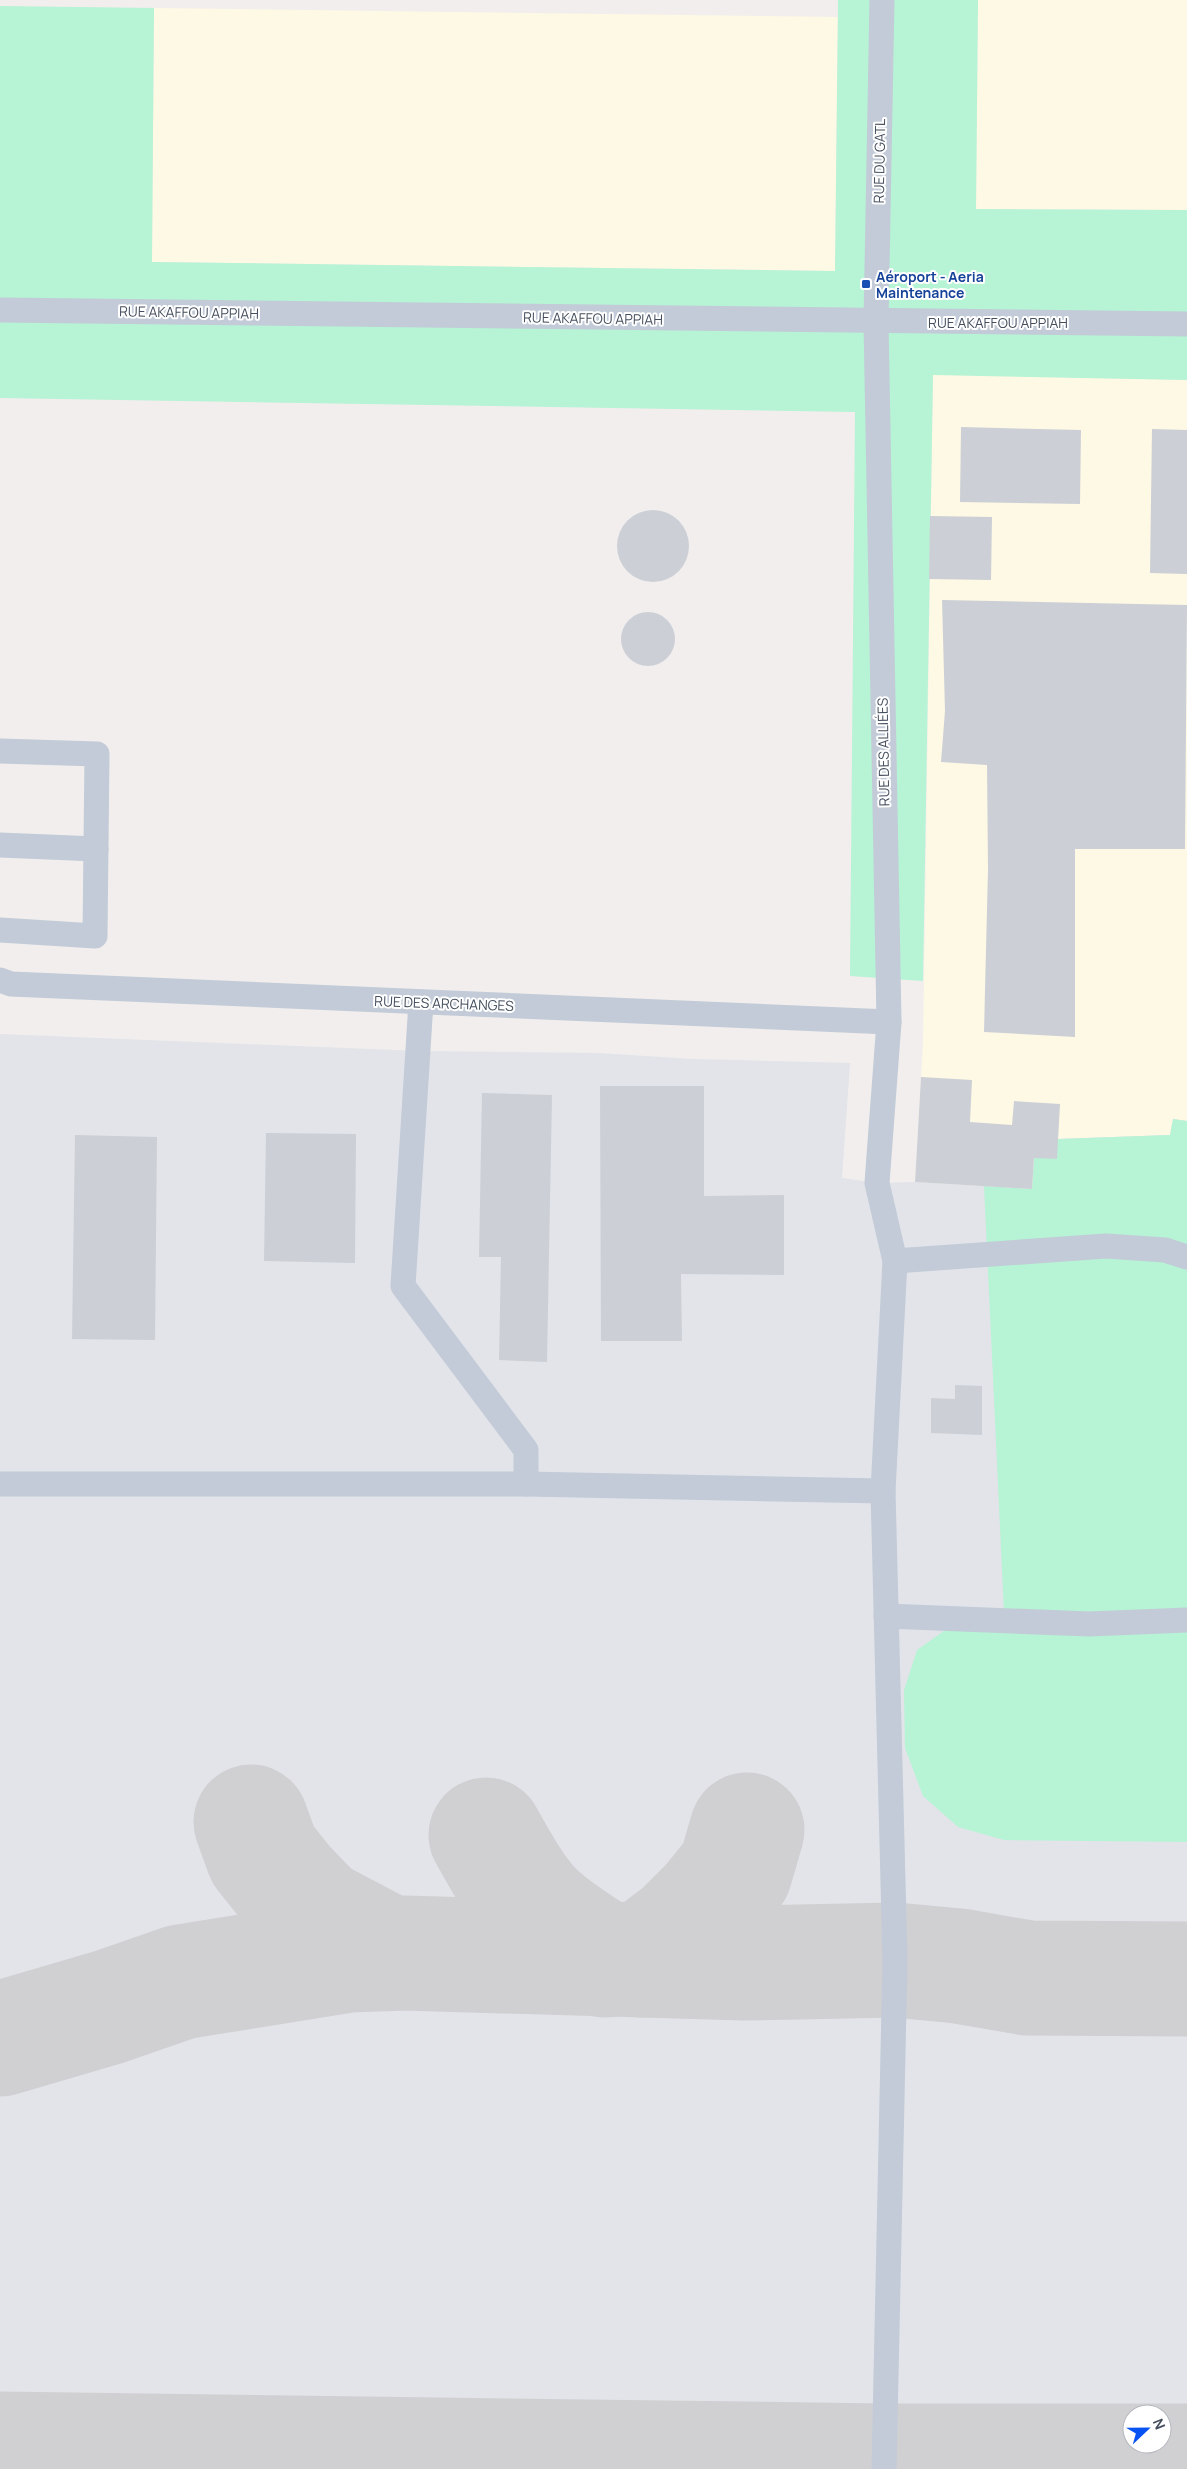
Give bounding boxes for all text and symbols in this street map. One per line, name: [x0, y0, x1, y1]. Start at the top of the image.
street label: RUE DU GATL: [869, 119, 889, 203]
place label: Aéroport - Aeria Maintenance: [876, 267, 984, 302]
marker: Aéroport - Aeria Maintenance: [860, 278, 872, 290]
street label: RUE AKAFFOU APPIAH: [119, 301, 259, 323]
street label: RUE AKAFFOU APPIAH: [523, 307, 663, 329]
street label: RUE AKAFFOU APPIAH: [928, 313, 1068, 332]
street label: RUE DES ALLIÉES: [873, 697, 893, 806]
street label: RUE DES ARCHANGES: [374, 991, 514, 1015]
north arrow: [1122, 2404, 1172, 2454]
text: N: [1149, 2416, 1170, 2432]

